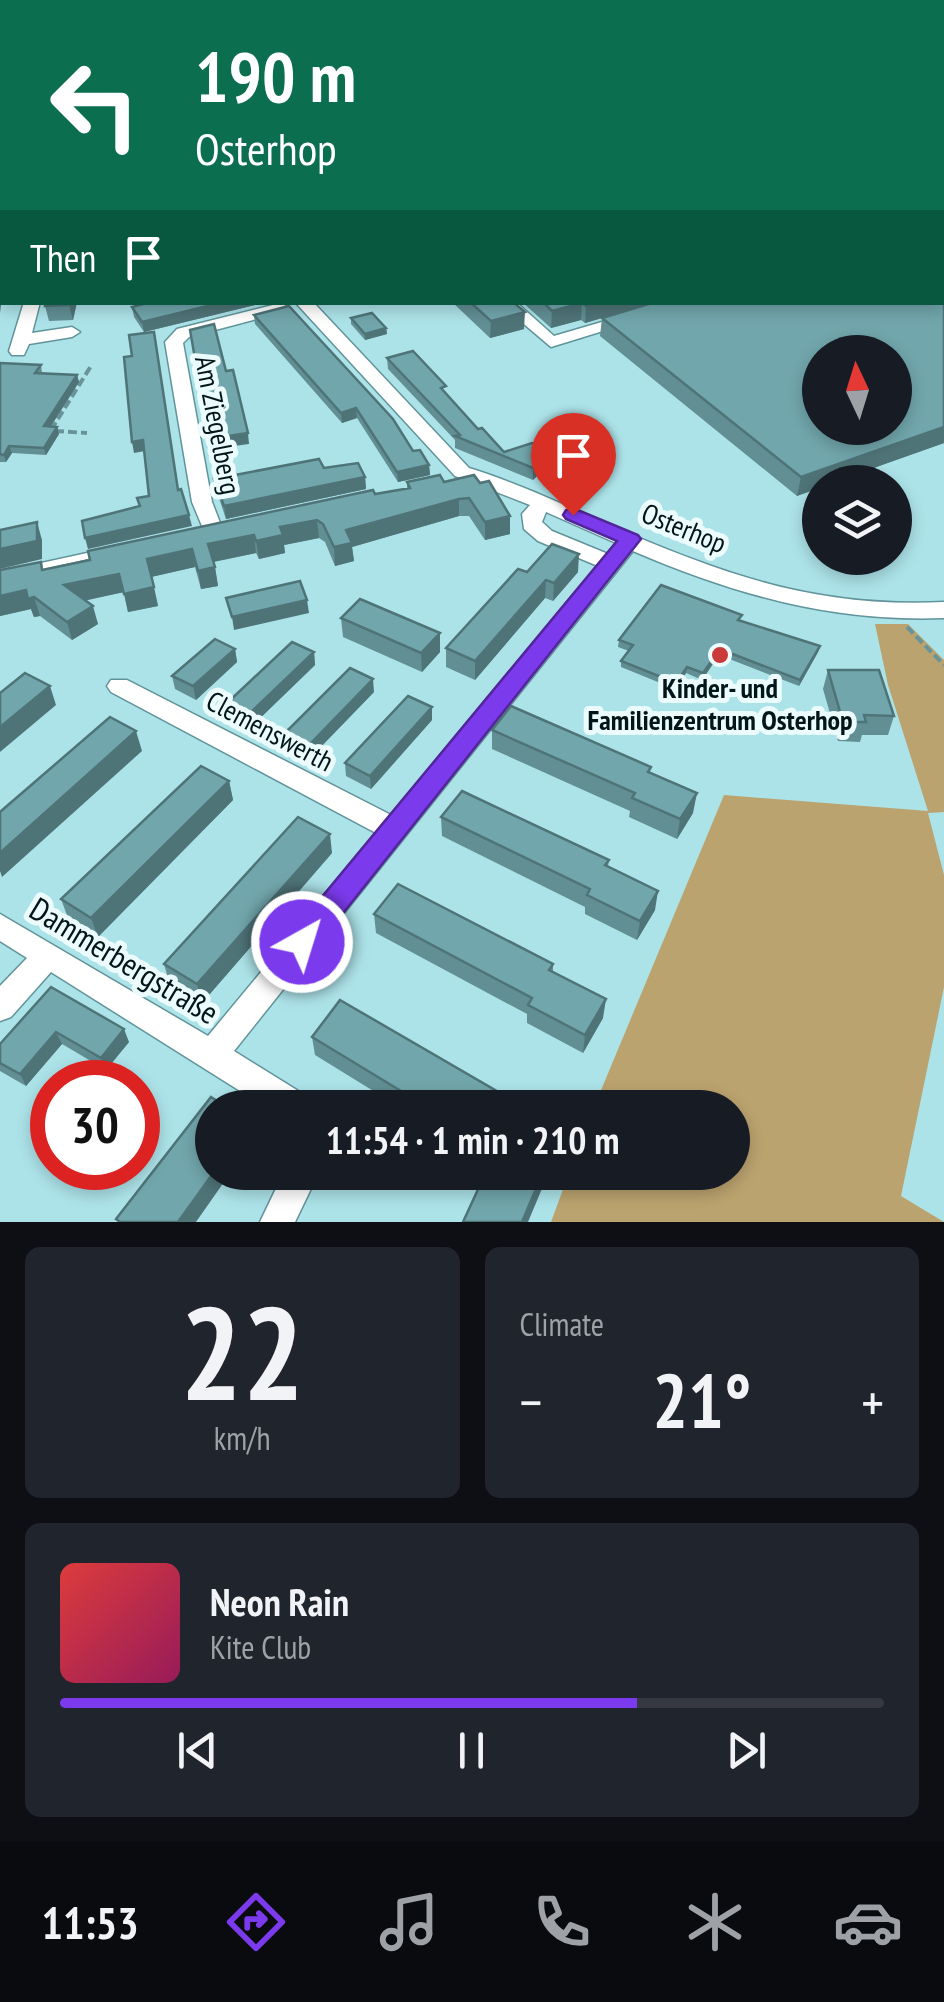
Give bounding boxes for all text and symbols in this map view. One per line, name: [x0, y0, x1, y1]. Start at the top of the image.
text: 190 m: [195, 31, 356, 121]
icon: left: [30, 40, 160, 170]
text: Osterhop: [195, 119, 337, 177]
icon: arrive: [116, 230, 171, 285]
text: Then: [30, 233, 96, 282]
north arrow: [802, 335, 912, 445]
map controls: [802, 335, 912, 575]
street label: Am Ziegelberg: [187, 352, 250, 497]
pin: [531, 413, 616, 516]
icon: arrive: [546, 428, 601, 483]
button: layers: [802, 465, 912, 575]
street label: Osterhop: [636, 494, 732, 561]
marker: Kinder- und Familienzentrum Osterhop: [709, 644, 731, 666]
place label: Kinder- und Familienzentrum Osterhop: [588, 669, 852, 738]
street label: Clemenswerth: [200, 682, 340, 779]
street label: Dammerbergstraße: [22, 887, 227, 1033]
position arrow: [250, 890, 354, 994]
speed limit sign: 30: [30, 1060, 160, 1190]
text: 11:54 · 1 min · 210 m: [326, 1115, 619, 1164]
text: 22: [180, 1268, 304, 1436]
text: Climate: [520, 1303, 604, 1345]
text: 21°: [652, 1352, 751, 1449]
text: −: [520, 1366, 542, 1437]
text: +: [861, 1366, 884, 1437]
text: km/h: [214, 1417, 271, 1459]
text: Neon Rain: [210, 1577, 349, 1626]
text: Kite Club: [210, 1626, 311, 1668]
icon: previous: [170, 1723, 225, 1778]
icon: pause: [444, 1723, 499, 1778]
icon: next: [719, 1723, 774, 1778]
icon: directions: [221, 1887, 291, 1957]
icon: music: [374, 1887, 444, 1957]
icon: phone: [527, 1887, 597, 1957]
icon: climate: [680, 1887, 750, 1957]
icon: car: [833, 1887, 903, 1957]
text: 11:53: [41, 1893, 139, 1951]

